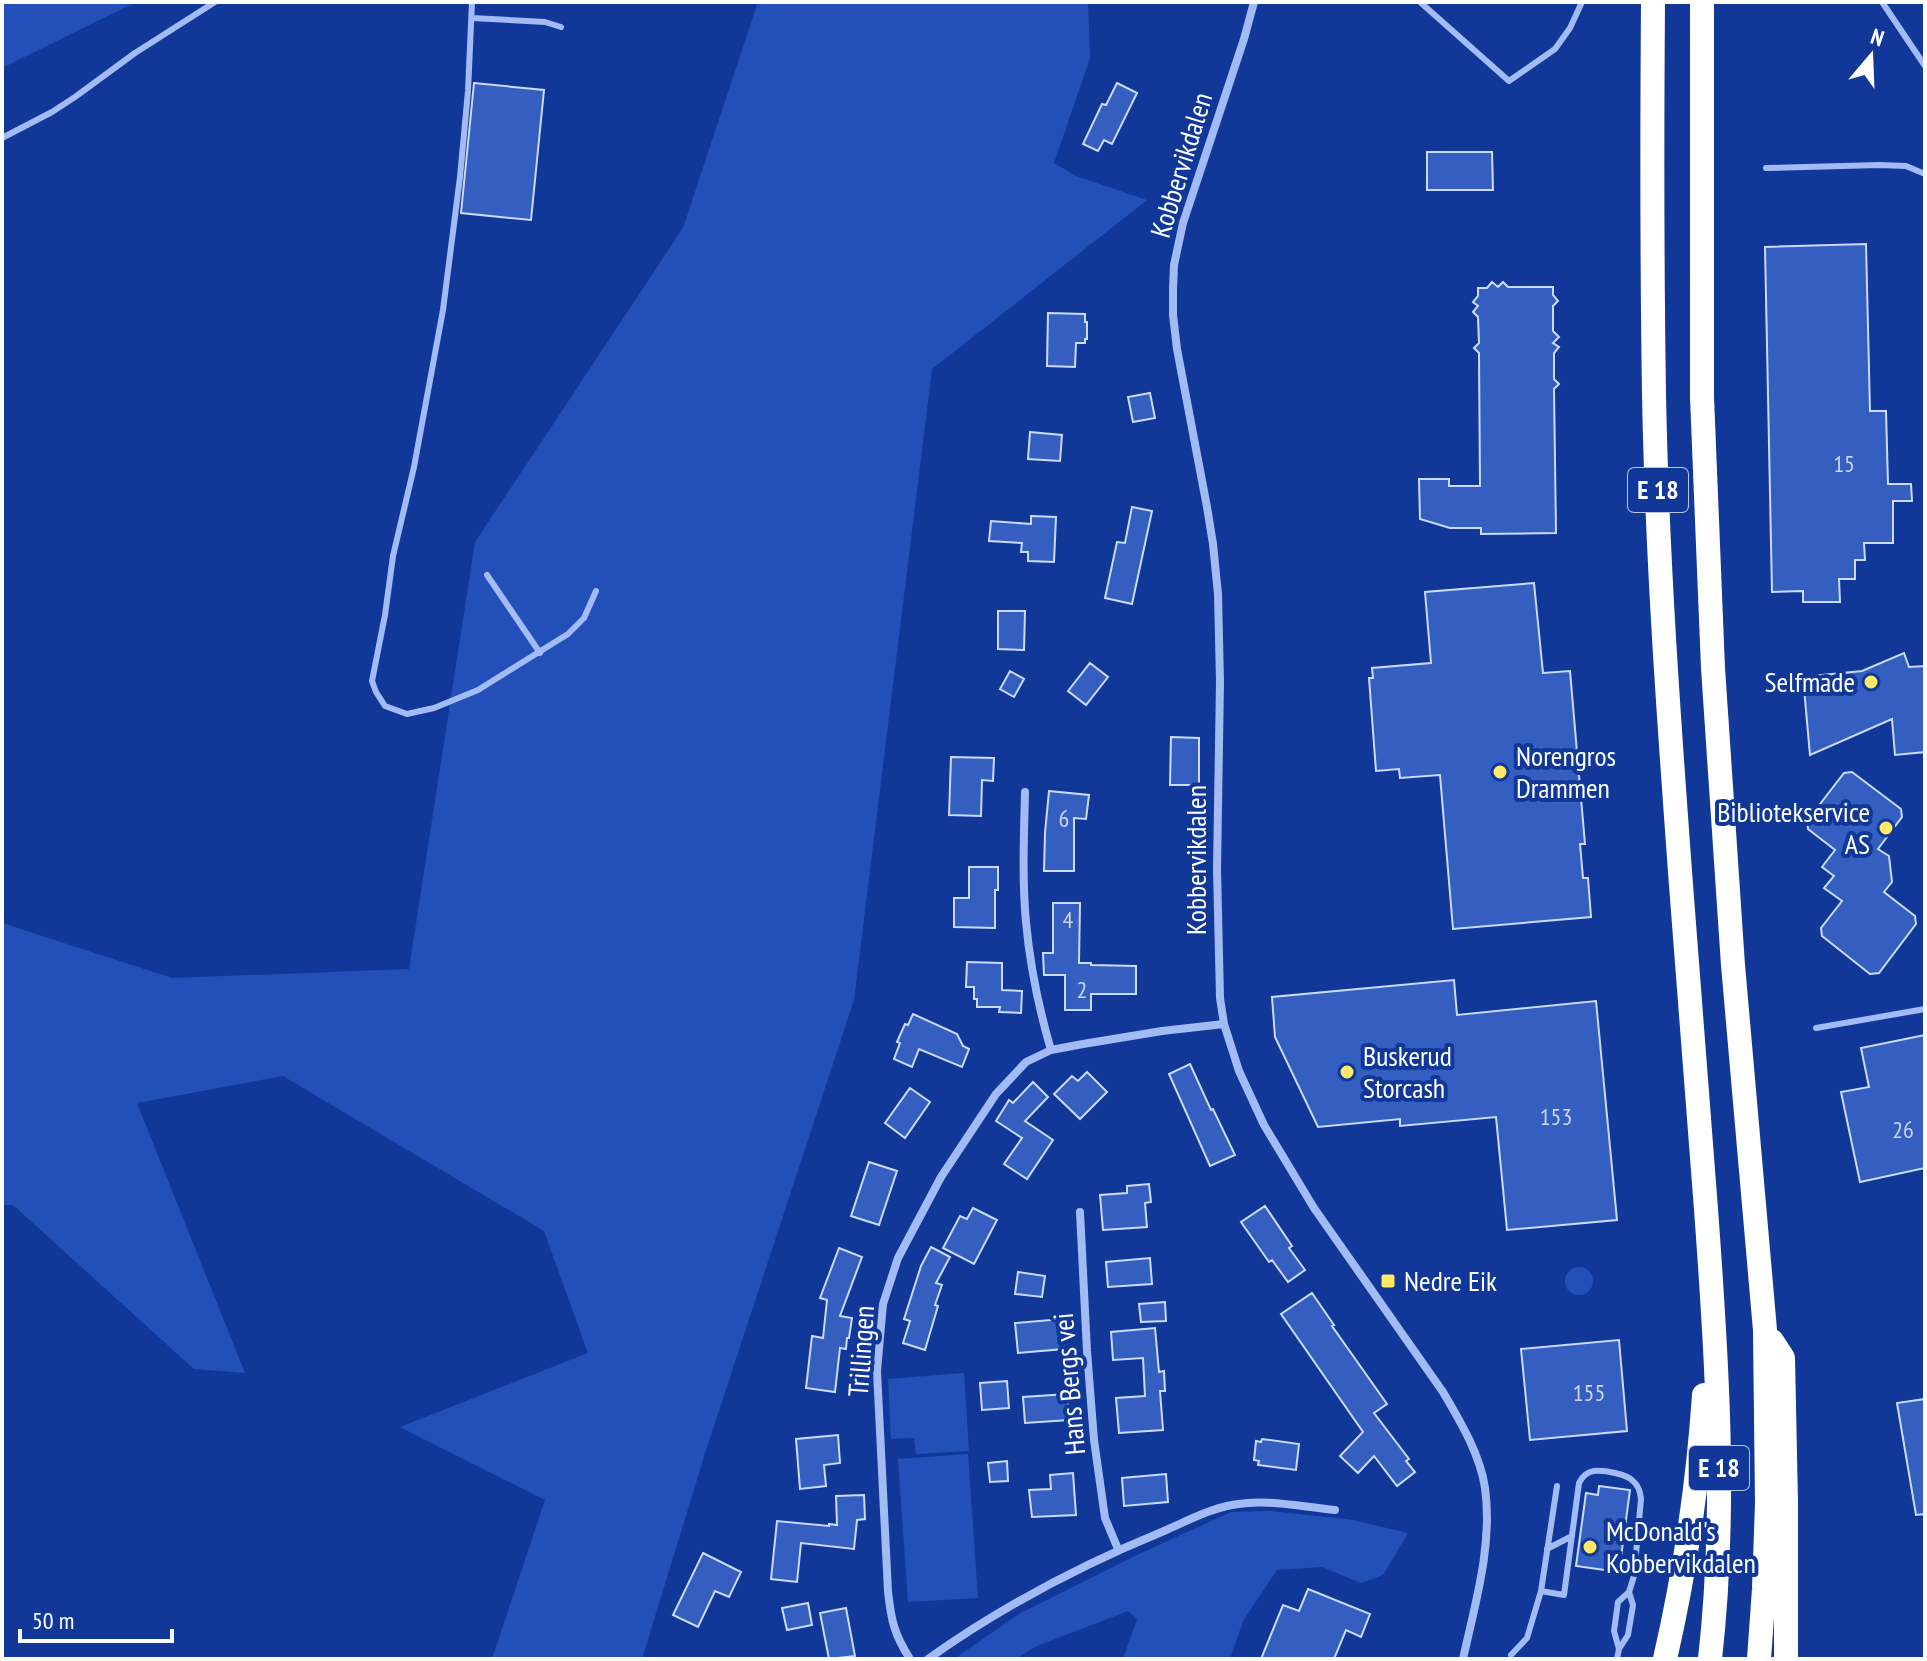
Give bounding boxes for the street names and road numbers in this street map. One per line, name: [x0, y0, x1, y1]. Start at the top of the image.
street label: Kobbervikdalen: [1141, 88, 1220, 242]
road number: E 18: [1628, 468, 1688, 512]
street label: Kobbervikdalen: [1177, 785, 1214, 935]
street label: Trillingen: [839, 1304, 882, 1398]
street label: Hans Bergs vei: [1044, 1312, 1093, 1456]
road number: E 18: [1689, 1446, 1749, 1490]

